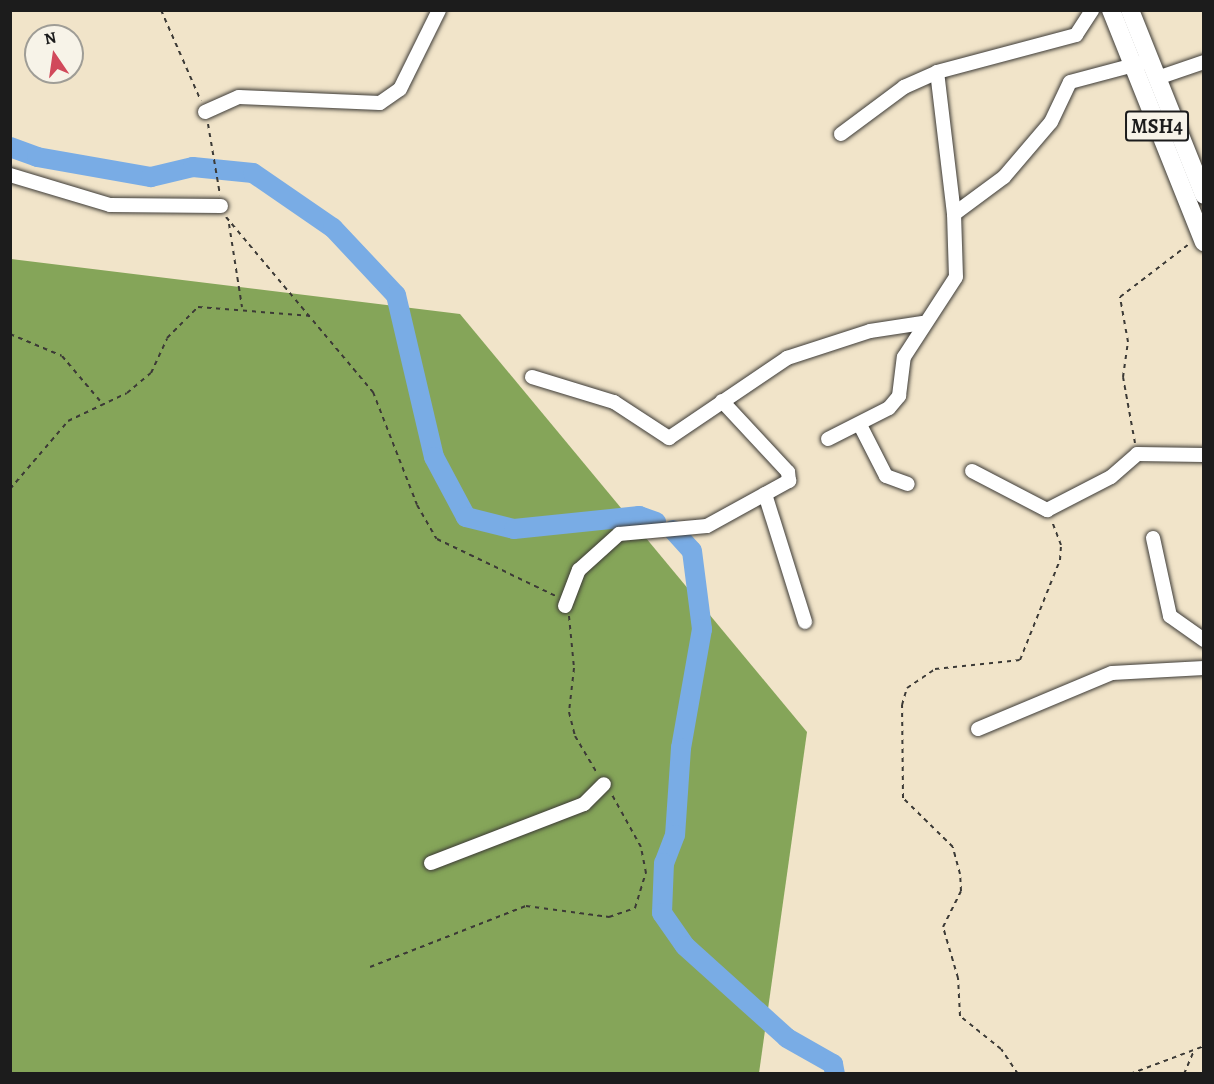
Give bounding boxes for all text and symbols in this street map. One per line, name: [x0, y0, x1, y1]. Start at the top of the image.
north arrow: [24, 24, 84, 84]
text: N: [42, 26, 59, 50]
road number: MSH4: [1124, 109, 1190, 143]

